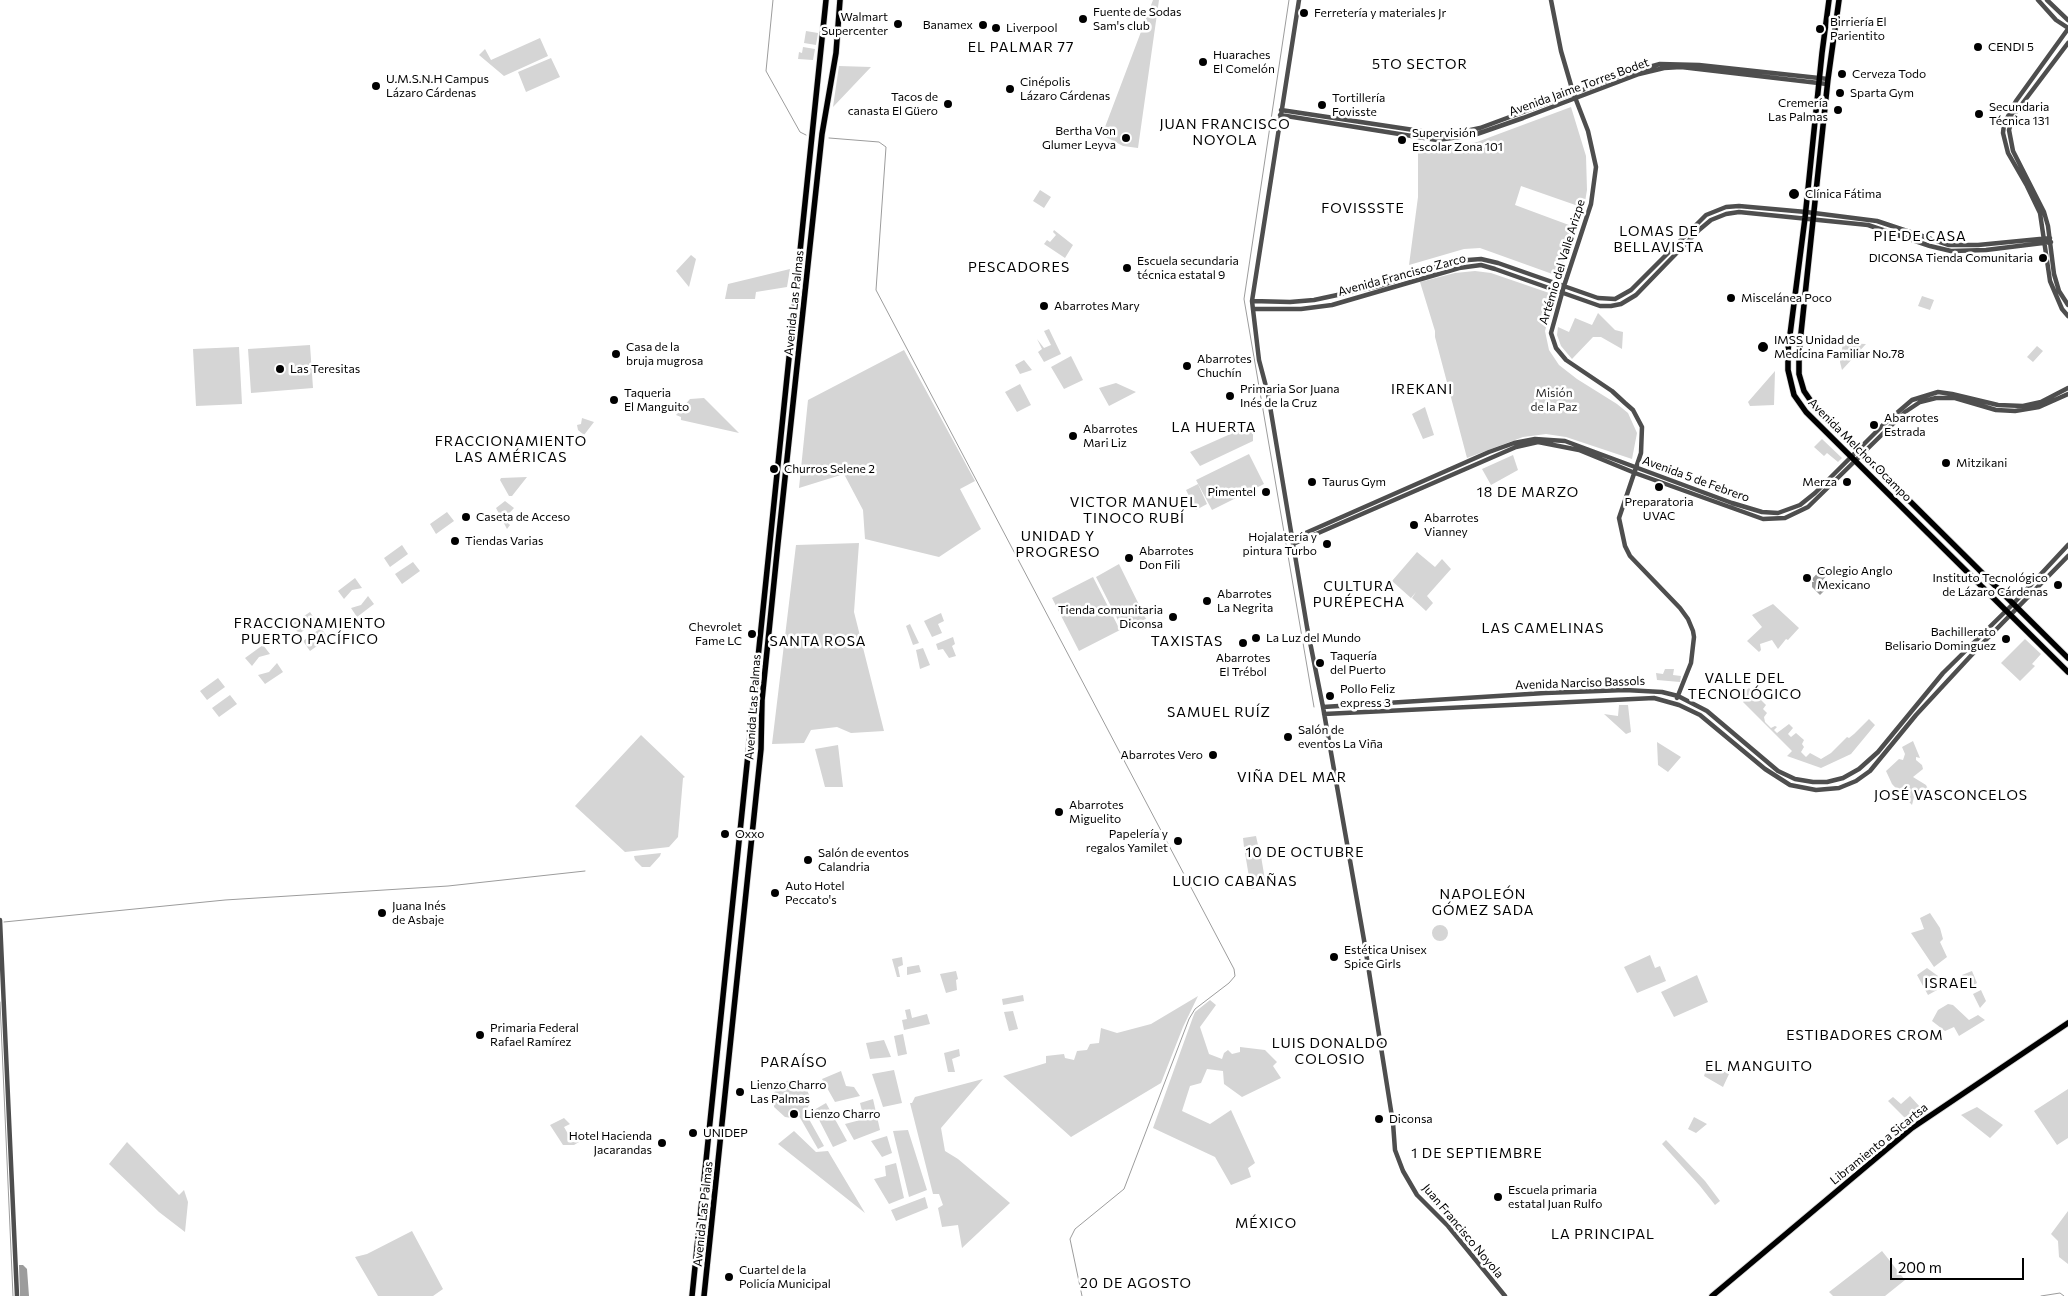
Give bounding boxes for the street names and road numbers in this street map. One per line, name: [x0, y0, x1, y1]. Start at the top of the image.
street label: Avenida Jaime Torres Bodet: [1507, 55, 1651, 119]
street label: Artémio del Valle Arizpe: [1536, 198, 1588, 326]
street label: Avenida Las Palmas: [781, 250, 807, 356]
street label: Avenida Francisco Zarco: [1336, 251, 1468, 299]
street label: Avenida Melchor Ocampo: [1805, 395, 1915, 505]
street label: Avenida 5 de Febrero: [1640, 453, 1752, 505]
street label: Avenida Las Palmas: [742, 654, 764, 760]
street label: Avenida Narciso Bassols: [1515, 674, 1645, 692]
street label: Libramiento a Sicartsa: [1827, 1100, 1931, 1188]
street label: Avenida Las Palmas: [690, 1161, 716, 1267]
street label: Juan Francisco Noyola: [1419, 1181, 1507, 1281]

